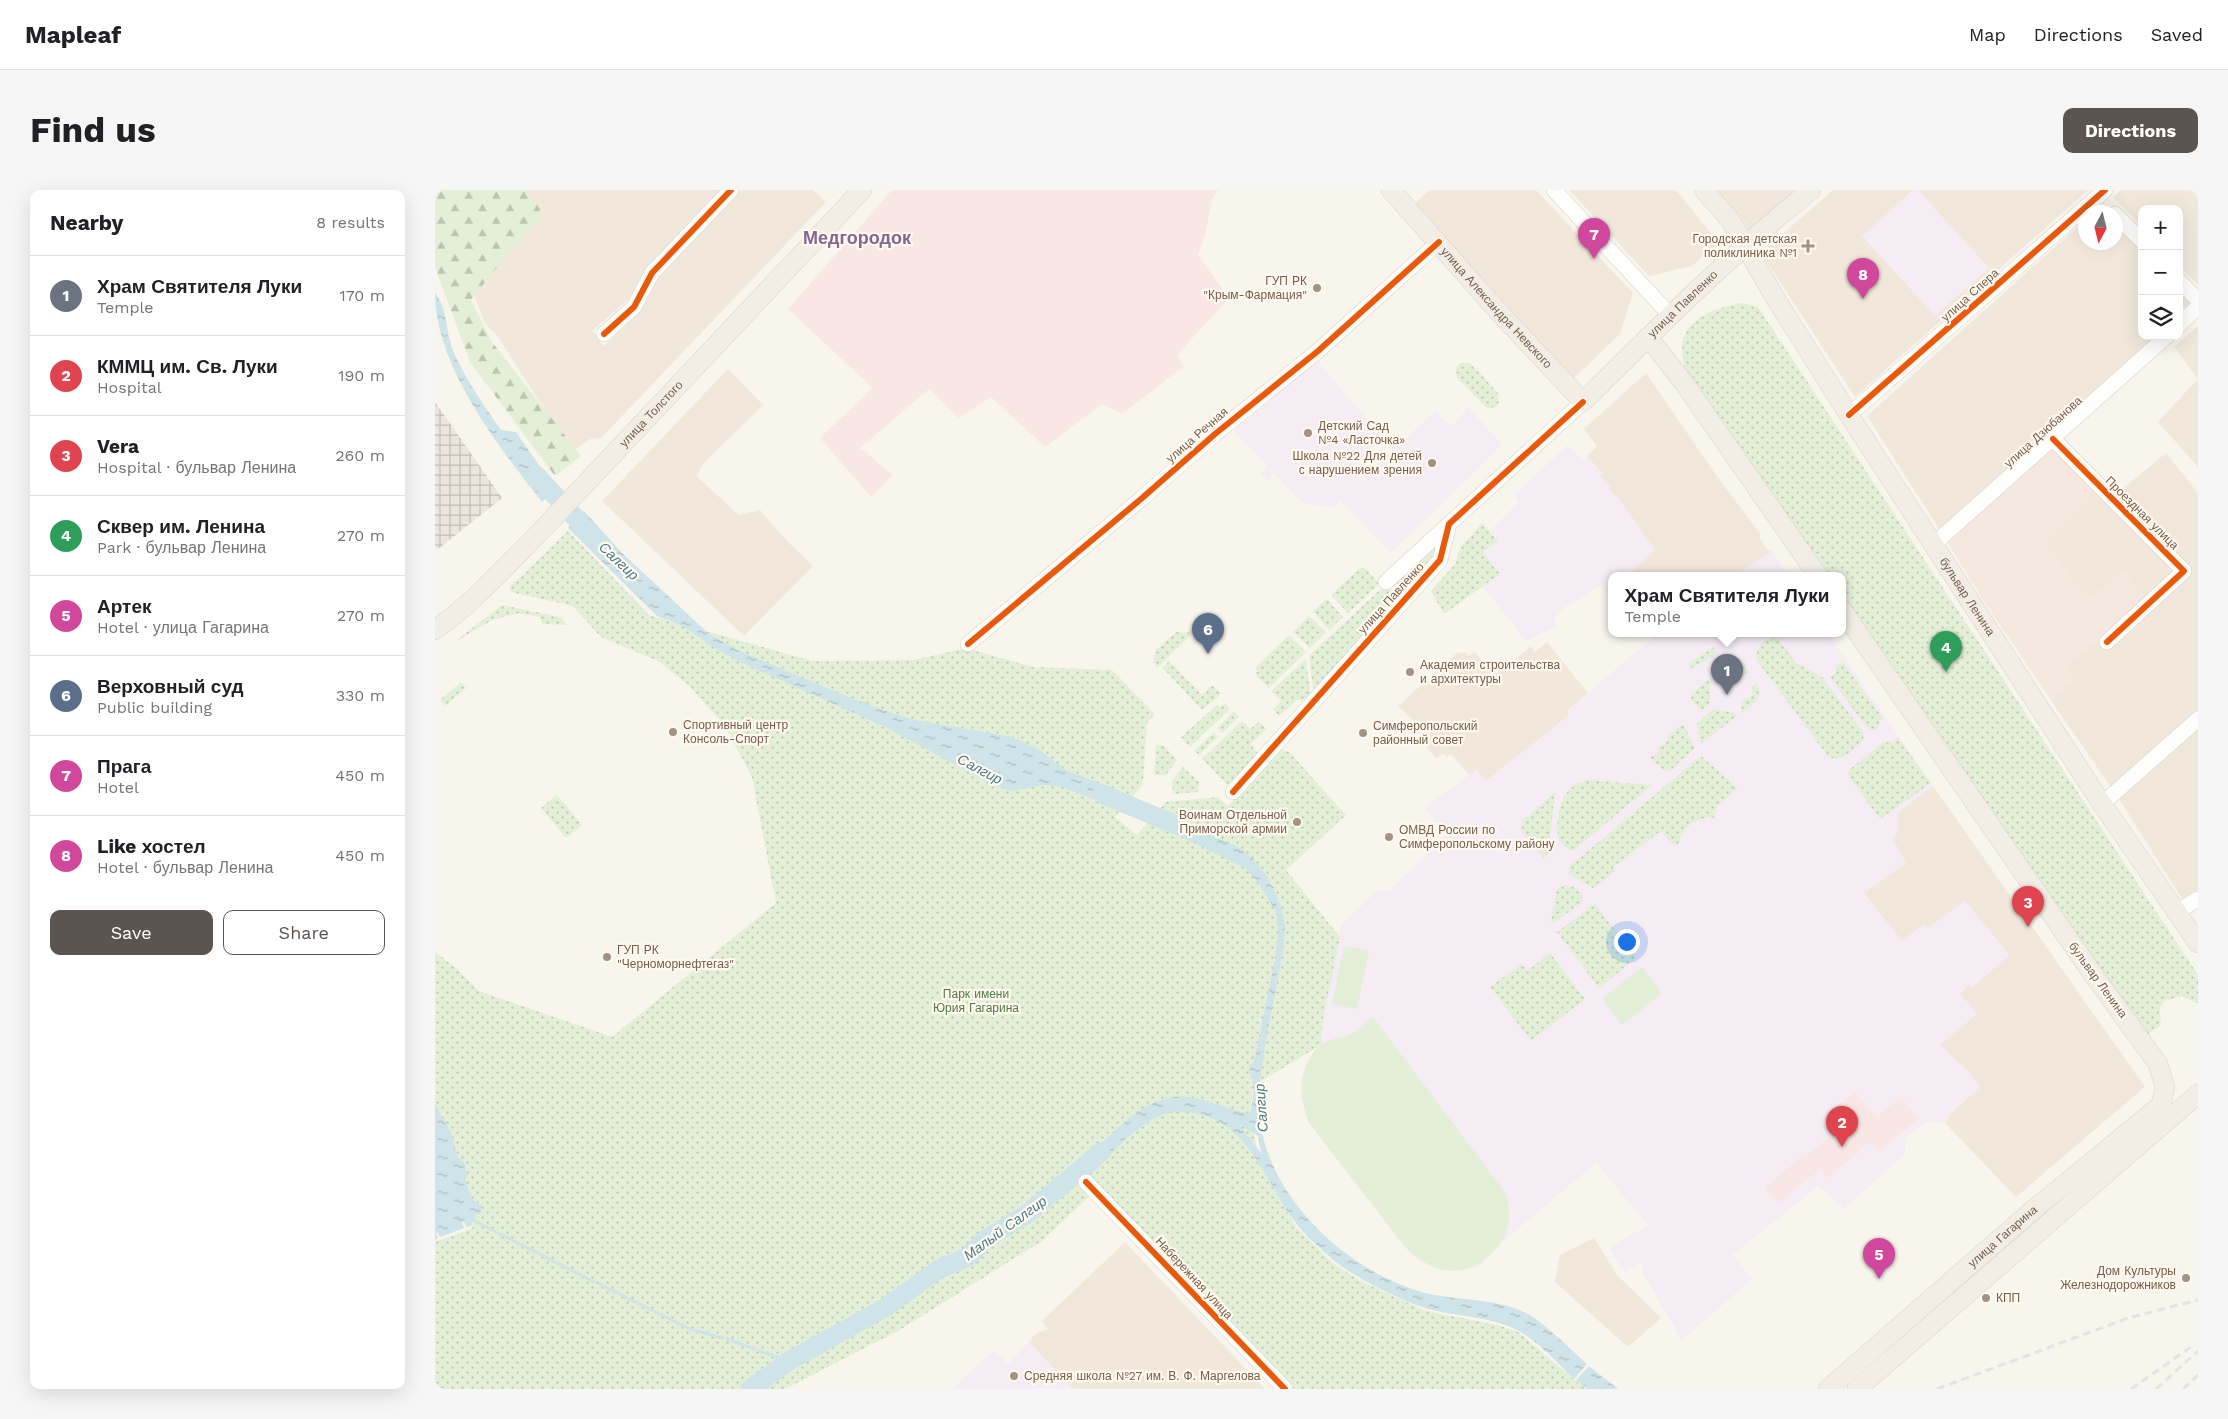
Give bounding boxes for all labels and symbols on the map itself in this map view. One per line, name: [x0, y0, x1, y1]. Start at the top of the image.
north arrow: [2078, 205, 2123, 250]
pin: 7: [1578, 218, 1610, 259]
district label: Медгородок: [803, 227, 912, 248]
place label: Городская детская поликлиника №1: [1692, 232, 1797, 260]
marker: Городская детская поликлиника №1: [1801, 239, 1815, 253]
street label: улица Александра Невского: [1438, 244, 1555, 371]
pin: 8: [1847, 258, 1879, 299]
street label: улица Спера: [1938, 265, 2002, 324]
street label: улица Павленко: [1645, 267, 1721, 340]
place label: ГУП РК "Крым-Фармация": [1203, 274, 1307, 302]
marker: ГУП РК "Крым-Фармация": [1311, 282, 1323, 294]
street label: улица Толстого: [617, 378, 686, 450]
street label: улица Дзюбанова: [2001, 393, 2085, 471]
street label: улица Речная: [1163, 404, 1231, 466]
place label: Детский Сад №4 «Ласточка»: [1318, 419, 1405, 447]
marker: Детский Сад №4 «Ласточка»: [1302, 427, 1314, 439]
place label: Школа №22 Для детей с нарушением зрения: [1292, 449, 1422, 477]
marker: Школа №22 Для детей с нарушением зрения: [1426, 457, 1438, 469]
street label: Проездная улица: [2103, 474, 2182, 553]
water label: Салгир: [596, 539, 642, 583]
street label: бульвар Ленина: [1937, 555, 1998, 639]
street label: улица Павленко: [1355, 559, 1427, 636]
pin: 6: [1192, 613, 1224, 654]
pin: 4: [1930, 631, 1962, 672]
pin: 1: [1711, 654, 1743, 695]
place label: Академия строительства и архитектуры: [1420, 658, 1561, 686]
marker: Академия строительства и архитектуры: [1404, 666, 1416, 678]
place label: Спортивный центр Консоль-Спорт: [683, 718, 788, 746]
place label: Симферопольский районный совет: [1373, 719, 1477, 747]
marker: Спортивный центр Консоль-Спорт: [667, 726, 679, 738]
marker: Симферопольский районный совет: [1357, 727, 1369, 739]
water label: Салгир: [955, 751, 1005, 787]
place label: Воинам Отдельной Приморской армии: [1179, 808, 1287, 836]
marker: Воинам Отдельной Приморской армии: [1291, 816, 1303, 828]
place label: ОМВД России по Симферопольскому району: [1399, 823, 1555, 851]
marker: ОМВД России по Симферопольскому району: [1383, 831, 1395, 843]
pin: 3: [2012, 886, 2044, 927]
your location: [1614, 929, 1640, 955]
street label: бульвар Ленина: [2066, 939, 2130, 1021]
place label: ГУП РК "Черноморнефтегаз": [617, 943, 734, 971]
marker: ГУП РК "Черноморнефтегаз": [601, 951, 613, 963]
park label: Парк имени Юрия Гагарина: [933, 987, 1019, 1015]
water label: Салгир: [1251, 1083, 1271, 1133]
pin: 2: [1826, 1106, 1858, 1147]
water label: Малый Салгир: [960, 1192, 1050, 1263]
street label: улица Гагарина: [1965, 1202, 2040, 1270]
street label: Набережная улица: [1152, 1234, 1236, 1322]
pin: 5: [1863, 1238, 1895, 1279]
place label: Дом Культуры Железнодорожников: [2060, 1264, 2176, 1292]
marker: Дом Культуры Железнодорожников: [2180, 1272, 2192, 1284]
place label: КПП: [1996, 1291, 2020, 1305]
marker: КПП: [1980, 1292, 1992, 1304]
place label: Средняя школа №27 им. В. Ф. Маргелова: [1024, 1369, 1261, 1383]
marker: Средняя школа №27 им. В. Ф. Маргелова: [1008, 1370, 1020, 1382]

